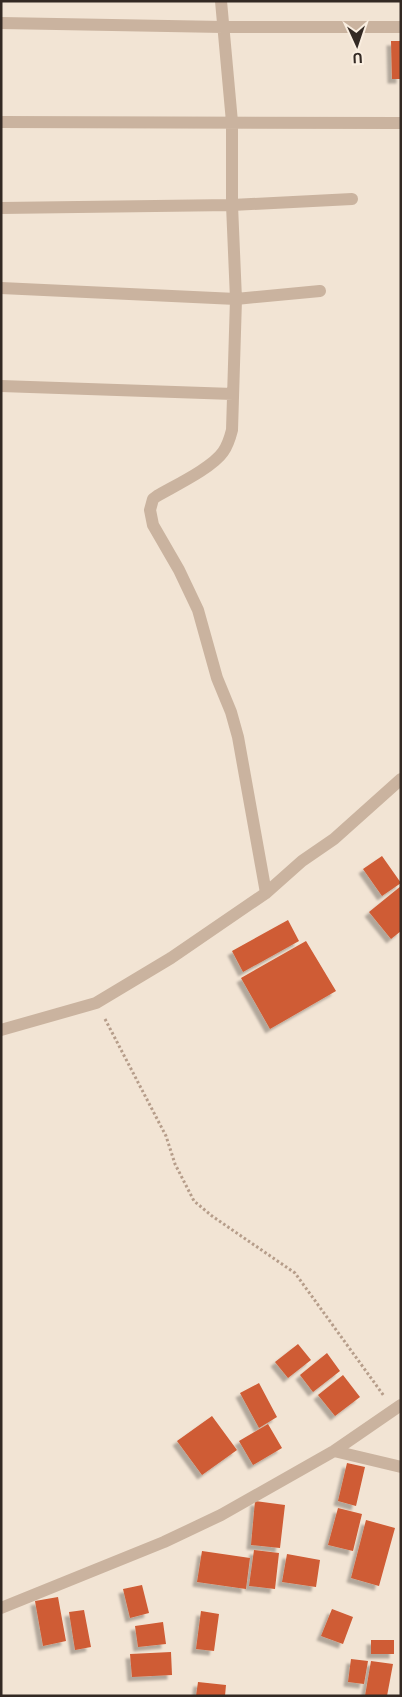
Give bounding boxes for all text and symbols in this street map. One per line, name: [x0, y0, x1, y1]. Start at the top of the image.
north arrow: [332, 20, 382, 70]
text: U: [352, 50, 363, 66]

